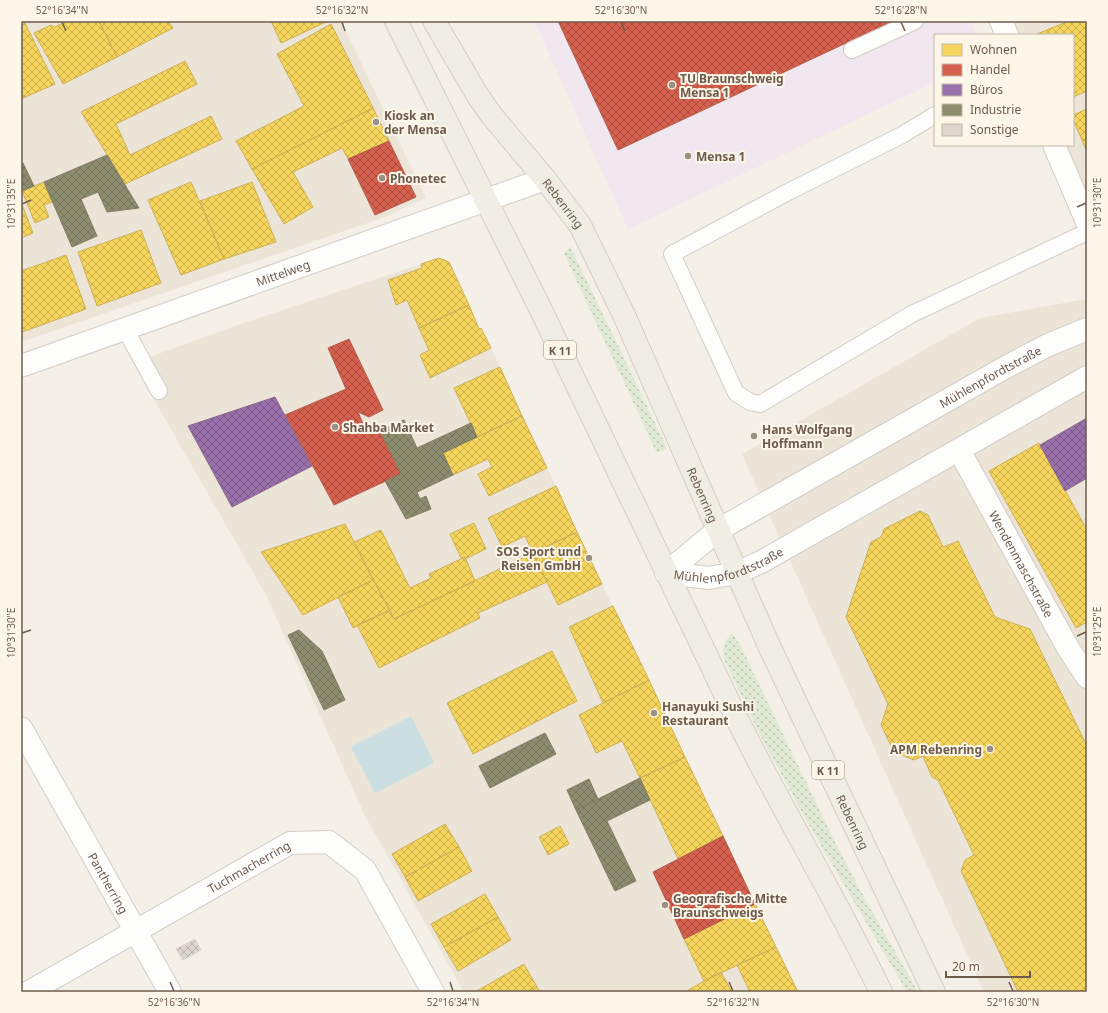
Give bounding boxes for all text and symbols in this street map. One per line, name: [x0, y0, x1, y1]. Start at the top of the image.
text: 52°16'34"N: [36, 3, 88, 17]
text: 52°16'32"N: [316, 3, 368, 17]
text: 52°16'30"N: [595, 3, 647, 17]
text: 52°16'28"N: [875, 3, 927, 17]
legend: [934, 34, 1074, 146]
text: Wohnen: [970, 41, 1017, 58]
text: Handel: [970, 61, 1010, 78]
place label: TU Braunschweig Mensa 1: [680, 70, 784, 101]
marker: TU Braunschweig Mensa 1: [667, 80, 677, 90]
text: Büros: [970, 81, 1003, 98]
text: Industrie: [970, 101, 1021, 118]
place label: Kiosk an der Mensa: [384, 107, 447, 138]
marker: Kiosk an der Mensa: [371, 117, 381, 127]
text: Sonstige: [970, 121, 1019, 138]
place label: Mensa 1: [696, 148, 745, 165]
marker: Mensa 1: [683, 151, 693, 161]
place label: Phonetec: [390, 170, 446, 187]
marker: Phonetec: [377, 173, 387, 183]
street label: Rebenring: [539, 175, 588, 232]
text: 10°31'30"E: [1090, 178, 1104, 228]
text: 10°31'35"E: [4, 179, 18, 229]
street label: Mittelweg: [254, 255, 312, 290]
road number: K 11: [544, 341, 576, 359]
street label: Mühlenpfordtstraße: [936, 341, 1044, 412]
place label: Shahba Market: [343, 419, 434, 436]
place label: Hans Wolfgang Hoffmann: [762, 421, 853, 452]
marker: Shahba Market: [330, 422, 340, 432]
marker: Hans Wolfgang Hoffmann: [749, 431, 759, 441]
street label: Rebenring: [683, 464, 722, 525]
street label: Wendenmaschstraße: [985, 507, 1058, 621]
place label: SOS Sport und Reisen GmbH: [497, 543, 581, 574]
street label: Mühlenpfordtstraße: [673, 543, 786, 586]
marker: SOS Sport und Reisen GmbH: [584, 553, 594, 563]
text: 10°31'25"E: [1090, 607, 1104, 657]
text: 10°31'30"E: [4, 608, 18, 658]
place label: Hanayuki Sushi Restaurant: [662, 698, 754, 729]
marker: Hanayuki Sushi Restaurant: [649, 708, 659, 718]
place label: APM Rebenring: [890, 741, 982, 758]
marker: APM Rebenring: [985, 744, 995, 754]
road number: K 11: [812, 761, 844, 779]
street label: Rebenring: [833, 792, 873, 852]
street label: Tuchmacherring: [204, 836, 293, 897]
street label: Pantherring: [84, 849, 133, 917]
place label: Geografische Mitte Braunschweigs: [673, 890, 787, 921]
marker: Geografische Mitte Braunschweigs: [660, 900, 670, 910]
scale bar: [946, 953, 1030, 979]
text: 20 m: [952, 958, 980, 975]
text: 52°16'36"N: [148, 995, 200, 1009]
text: 52°16'34"N: [427, 995, 479, 1009]
text: 52°16'32"N: [707, 995, 759, 1009]
text: 52°16'30"N: [987, 995, 1039, 1009]

